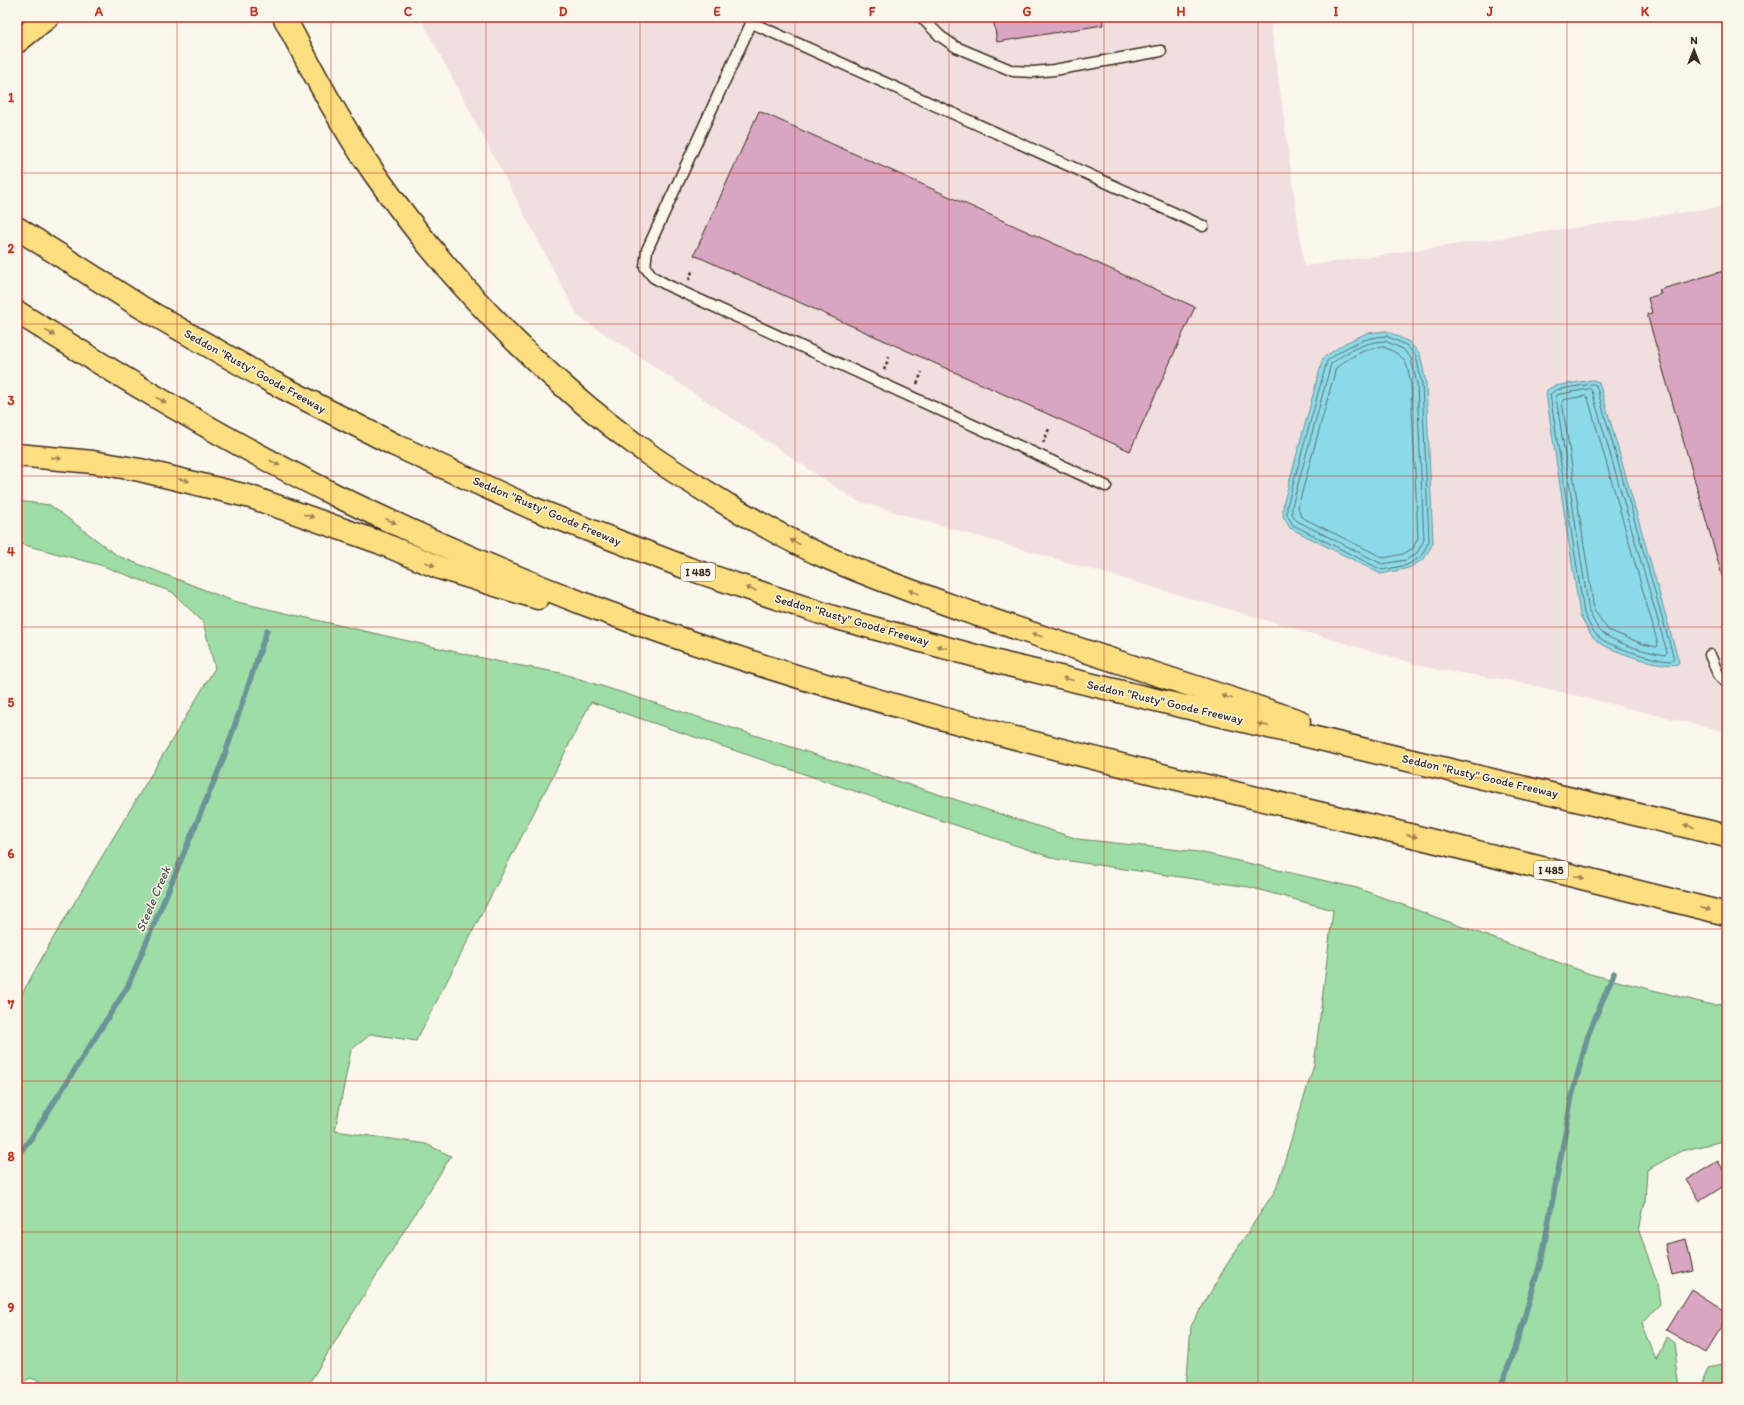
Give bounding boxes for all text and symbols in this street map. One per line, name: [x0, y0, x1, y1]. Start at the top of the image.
text: A: [94, 4, 104, 19]
text: B: [250, 4, 259, 19]
text: C: [404, 4, 413, 19]
text: D: [559, 4, 568, 19]
text: E: [713, 4, 721, 19]
text: F: [869, 4, 876, 19]
text: G: [1023, 4, 1032, 19]
text: H: [1177, 4, 1186, 19]
text: I: [1334, 4, 1339, 19]
text: J: [1486, 4, 1494, 19]
text: K: [1641, 4, 1650, 19]
north arrow: [1674, 30, 1714, 70]
text: N: [1690, 34, 1698, 47]
text: 1: [8, 90, 14, 105]
text: 2: [8, 241, 15, 256]
street label: Seddon "Rusty" Goode Freeway: [182, 326, 329, 416]
one-way arrow: [45, 329, 55, 337]
text: 3: [7, 393, 15, 408]
one-way arrow: [156, 397, 167, 404]
one-way arrow: [50, 455, 62, 462]
one-way arrow: [269, 460, 281, 466]
street label: Seddon "Rusty" Goode Freeway: [471, 473, 624, 549]
one-way arrow: [178, 477, 190, 483]
one-way arrow: [303, 514, 315, 520]
one-way arrow: [386, 518, 397, 524]
one-way arrow: [789, 538, 800, 545]
text: 4: [7, 544, 15, 559]
one-way arrow: [424, 561, 435, 567]
road number: I 485: [681, 563, 715, 581]
one-way arrow: [744, 586, 756, 592]
one-way arrow: [908, 589, 920, 595]
street label: Seddon "Rusty" Goode Freeway: [773, 591, 931, 649]
one-way arrow: [1031, 632, 1043, 638]
one-way arrow: [936, 643, 948, 649]
one-way arrow: [1062, 675, 1074, 681]
street label: Seddon "Rusty" Goode Freeway: [1086, 677, 1245, 727]
one-way arrow: [1221, 693, 1233, 699]
text: 5: [8, 695, 15, 710]
one-way arrow: [1257, 722, 1269, 728]
street label: Seddon "Rusty" Goode Freeway: [1401, 751, 1560, 801]
one-way arrow: [1683, 823, 1695, 829]
one-way arrow: [1406, 833, 1418, 839]
text: 6: [8, 846, 15, 861]
road number: I 485: [1534, 861, 1568, 879]
water label: Steele Creek: [132, 863, 174, 934]
one-way arrow: [1573, 875, 1585, 881]
one-way arrow: [1699, 906, 1711, 912]
text: 7: [7, 997, 15, 1012]
text: 8: [7, 1149, 15, 1164]
text: 9: [8, 1300, 15, 1315]

